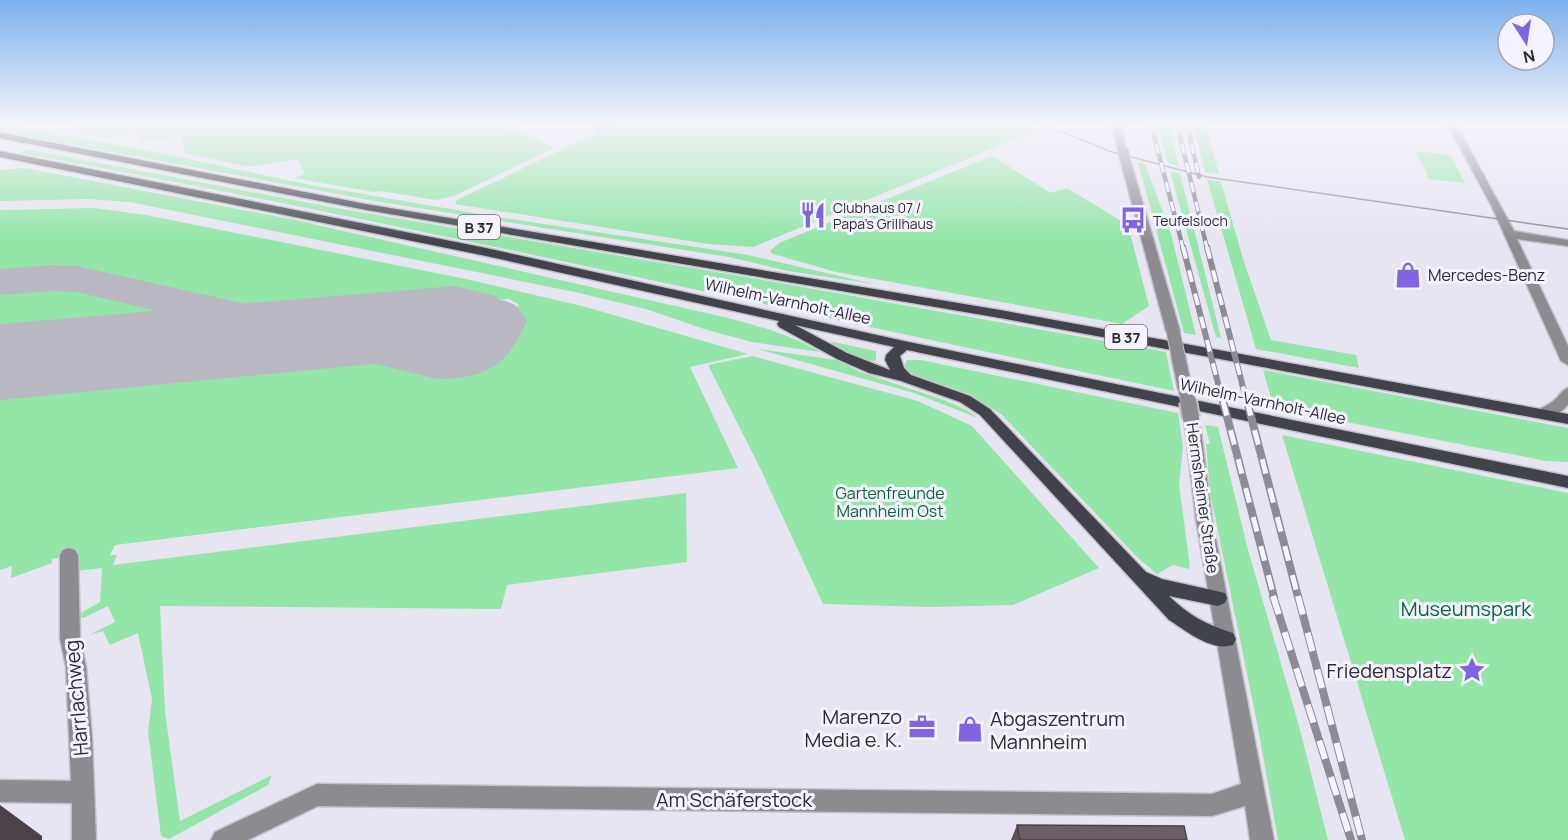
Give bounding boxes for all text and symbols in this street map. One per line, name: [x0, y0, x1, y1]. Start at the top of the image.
north arrow: [1496, 12, 1556, 72]
text: N: [1521, 45, 1537, 69]
place label: Clubhaus 07 / Papa's Grillhaus: [833, 198, 933, 233]
restaurant icon: Clubhaus 07 / Papa's Grillhaus: [798, 200, 828, 230]
bus stop icon: Teufelsloch: [1118, 205, 1148, 235]
place label: Teufelsloch: [1153, 211, 1228, 230]
road number: B 37: [458, 215, 500, 239]
shop icon: Mercedes-Benz: [1393, 260, 1423, 290]
place label: Mercedes-Benz: [1428, 264, 1545, 286]
street label: Wilhelm-Varnholt-Allee: [703, 273, 873, 329]
road number: B 37: [1105, 325, 1147, 349]
street label: Wilhelm-Varnholt-Allee: [1178, 373, 1348, 429]
street label: Hermsheimer Straße: [1182, 421, 1224, 575]
park label: Gartenfreunde Mannheim Ost: [835, 482, 945, 522]
park label: Museumspark: [1401, 595, 1532, 622]
street label: Harrlachweg: [57, 639, 95, 757]
place icon: Friedensplatz: [1457, 655, 1487, 685]
place label: Friedensplatz: [1327, 657, 1452, 684]
place label: Marenzo Media e. K.: [805, 703, 902, 753]
place label: Abgaszentrum Mannheim: [990, 705, 1125, 755]
office icon: Marenzo Media e. K.: [907, 712, 937, 742]
shop icon: Abgaszentrum Mannheim: [955, 714, 985, 744]
street label: Am Schäferstock: [656, 786, 813, 813]

